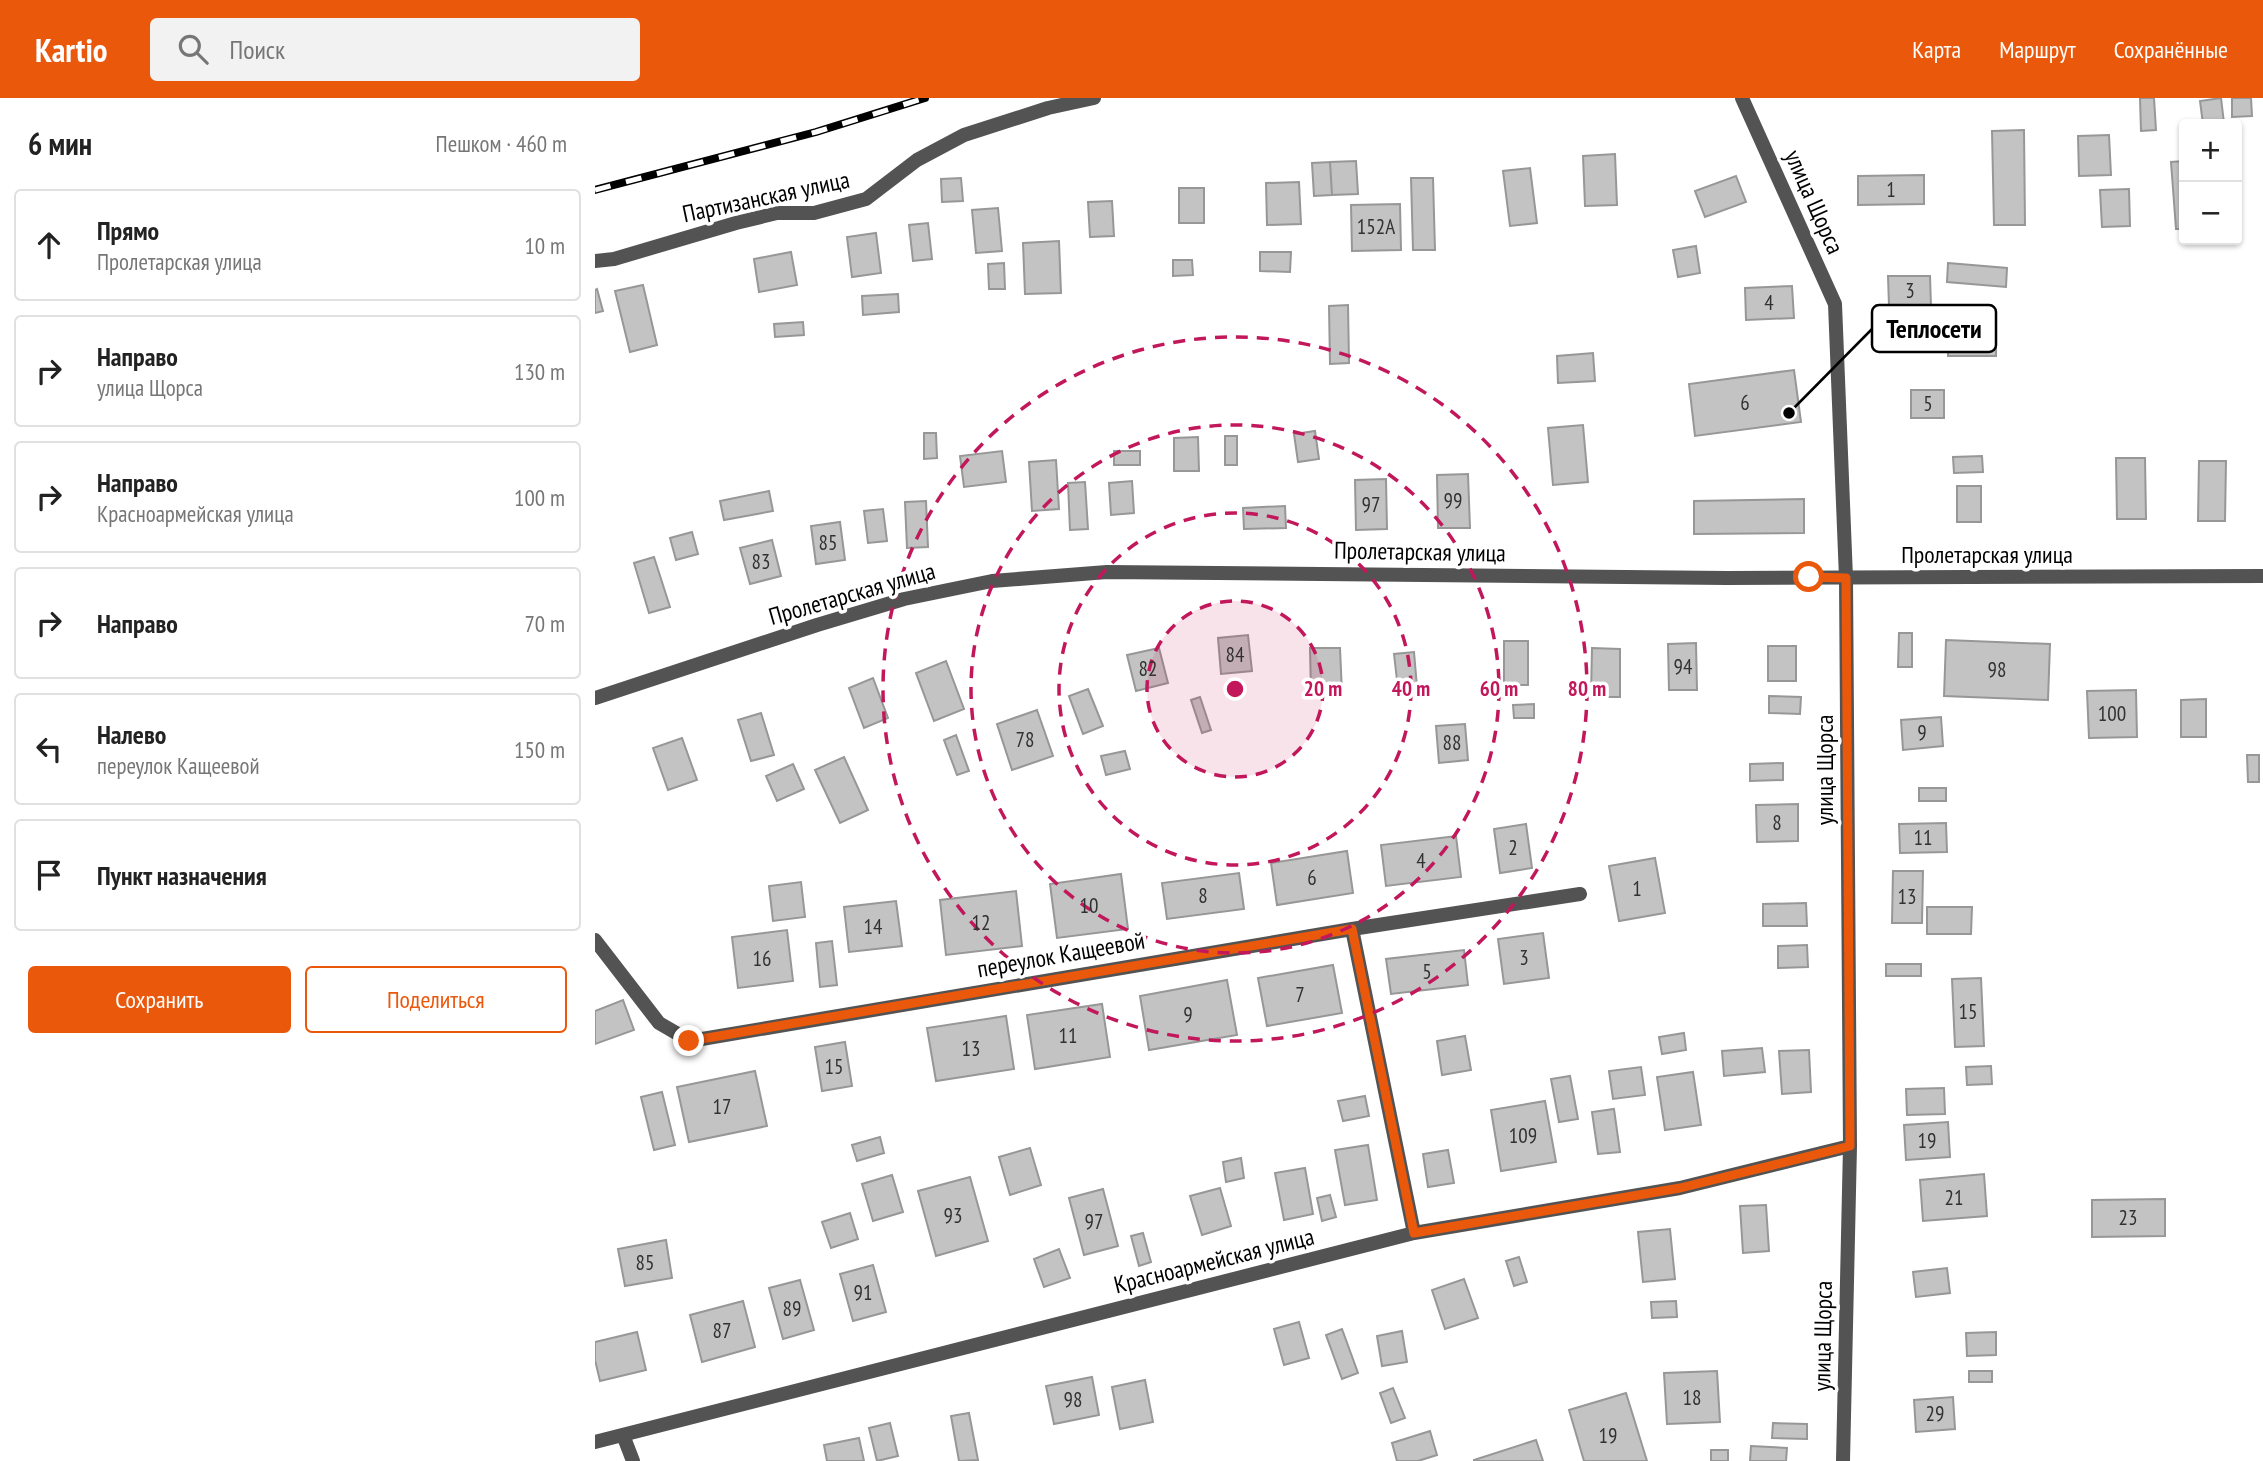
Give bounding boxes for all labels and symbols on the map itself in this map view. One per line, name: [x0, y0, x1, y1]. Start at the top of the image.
street label: улица Щорса: [1778, 145, 1851, 259]
street label: Партизанская улица: [680, 164, 852, 229]
house number: 1: [1886, 176, 1896, 203]
house number: 152А: [1357, 213, 1395, 240]
house number: 3: [1905, 277, 1915, 304]
house number: 4: [1764, 289, 1774, 316]
callout: Теплосети: [1872, 305, 1996, 352]
text: Теплосети: [1886, 312, 1982, 345]
house number: 6: [1740, 389, 1750, 416]
house number: 5: [1923, 390, 1933, 417]
house number: 99: [1444, 487, 1462, 514]
house number: 97: [1362, 491, 1380, 518]
house number: 85: [819, 529, 837, 556]
street label: Пролетарская улица: [1334, 535, 1506, 568]
street label: Пролетарская улица: [1901, 539, 2073, 570]
house number: 83: [752, 548, 770, 575]
street label: Пролетарская улица: [765, 555, 939, 632]
route start: [1793, 561, 1824, 592]
house number: 84: [1226, 641, 1245, 668]
house number: 94: [1674, 653, 1693, 680]
house number: 82: [1139, 655, 1157, 682]
house number: 98: [1988, 656, 2006, 683]
text: 20 m: [1304, 675, 1342, 702]
text: 40 m: [1392, 675, 1430, 702]
text: 60 m: [1480, 675, 1518, 702]
text: 80 m: [1568, 675, 1606, 702]
centre of rings: [1223, 677, 1247, 701]
house number: 100: [2098, 700, 2126, 727]
street label: улица Щорса: [1809, 715, 1840, 825]
house number: 9: [1917, 719, 1927, 746]
house number: 78: [1016, 726, 1034, 753]
house number: 88: [1443, 729, 1461, 756]
house number: 8: [1772, 809, 1782, 836]
house number: 11: [1914, 824, 1932, 851]
house number: 2: [1508, 834, 1518, 861]
house number: 4: [1416, 847, 1426, 874]
house number: 6: [1307, 864, 1317, 891]
house number: 1: [1632, 875, 1642, 902]
house number: 8: [1198, 882, 1208, 909]
house number: 13: [1898, 883, 1916, 910]
house number: 10: [1080, 892, 1098, 919]
house number: 12: [972, 909, 990, 936]
house number: 14: [864, 913, 883, 940]
street label: переулок Кащеевой: [975, 925, 1147, 985]
house number: 3: [1519, 944, 1529, 971]
house number: 16: [753, 945, 771, 972]
house number: 5: [1422, 958, 1432, 985]
house number: 7: [1295, 981, 1305, 1008]
house number: 15: [1959, 998, 1977, 1025]
house number: 9: [1183, 1001, 1193, 1028]
house number: 11: [1059, 1022, 1077, 1049]
route end: [673, 1025, 704, 1056]
house number: 13: [962, 1035, 980, 1062]
house number: 15: [825, 1053, 843, 1080]
house number: 17: [713, 1093, 731, 1120]
house number: 109: [1509, 1122, 1537, 1149]
house number: 19: [1918, 1127, 1936, 1154]
house number: 21: [1945, 1184, 1963, 1211]
house number: 93: [944, 1202, 962, 1229]
house number: 23: [2119, 1204, 2137, 1231]
house number: 97: [1085, 1208, 1103, 1235]
street label: Красноармейская улица: [1111, 1221, 1317, 1300]
house number: 85: [636, 1249, 654, 1276]
house number: 91: [854, 1279, 872, 1306]
street label: улица Щорса: [1806, 1280, 1839, 1392]
house number: 89: [783, 1295, 801, 1322]
house number: 87: [713, 1317, 731, 1344]
house number: 18: [1683, 1384, 1701, 1411]
house number: 98: [1064, 1386, 1082, 1413]
house number: 29: [1926, 1400, 1944, 1427]
house number: 19: [1599, 1422, 1617, 1449]

